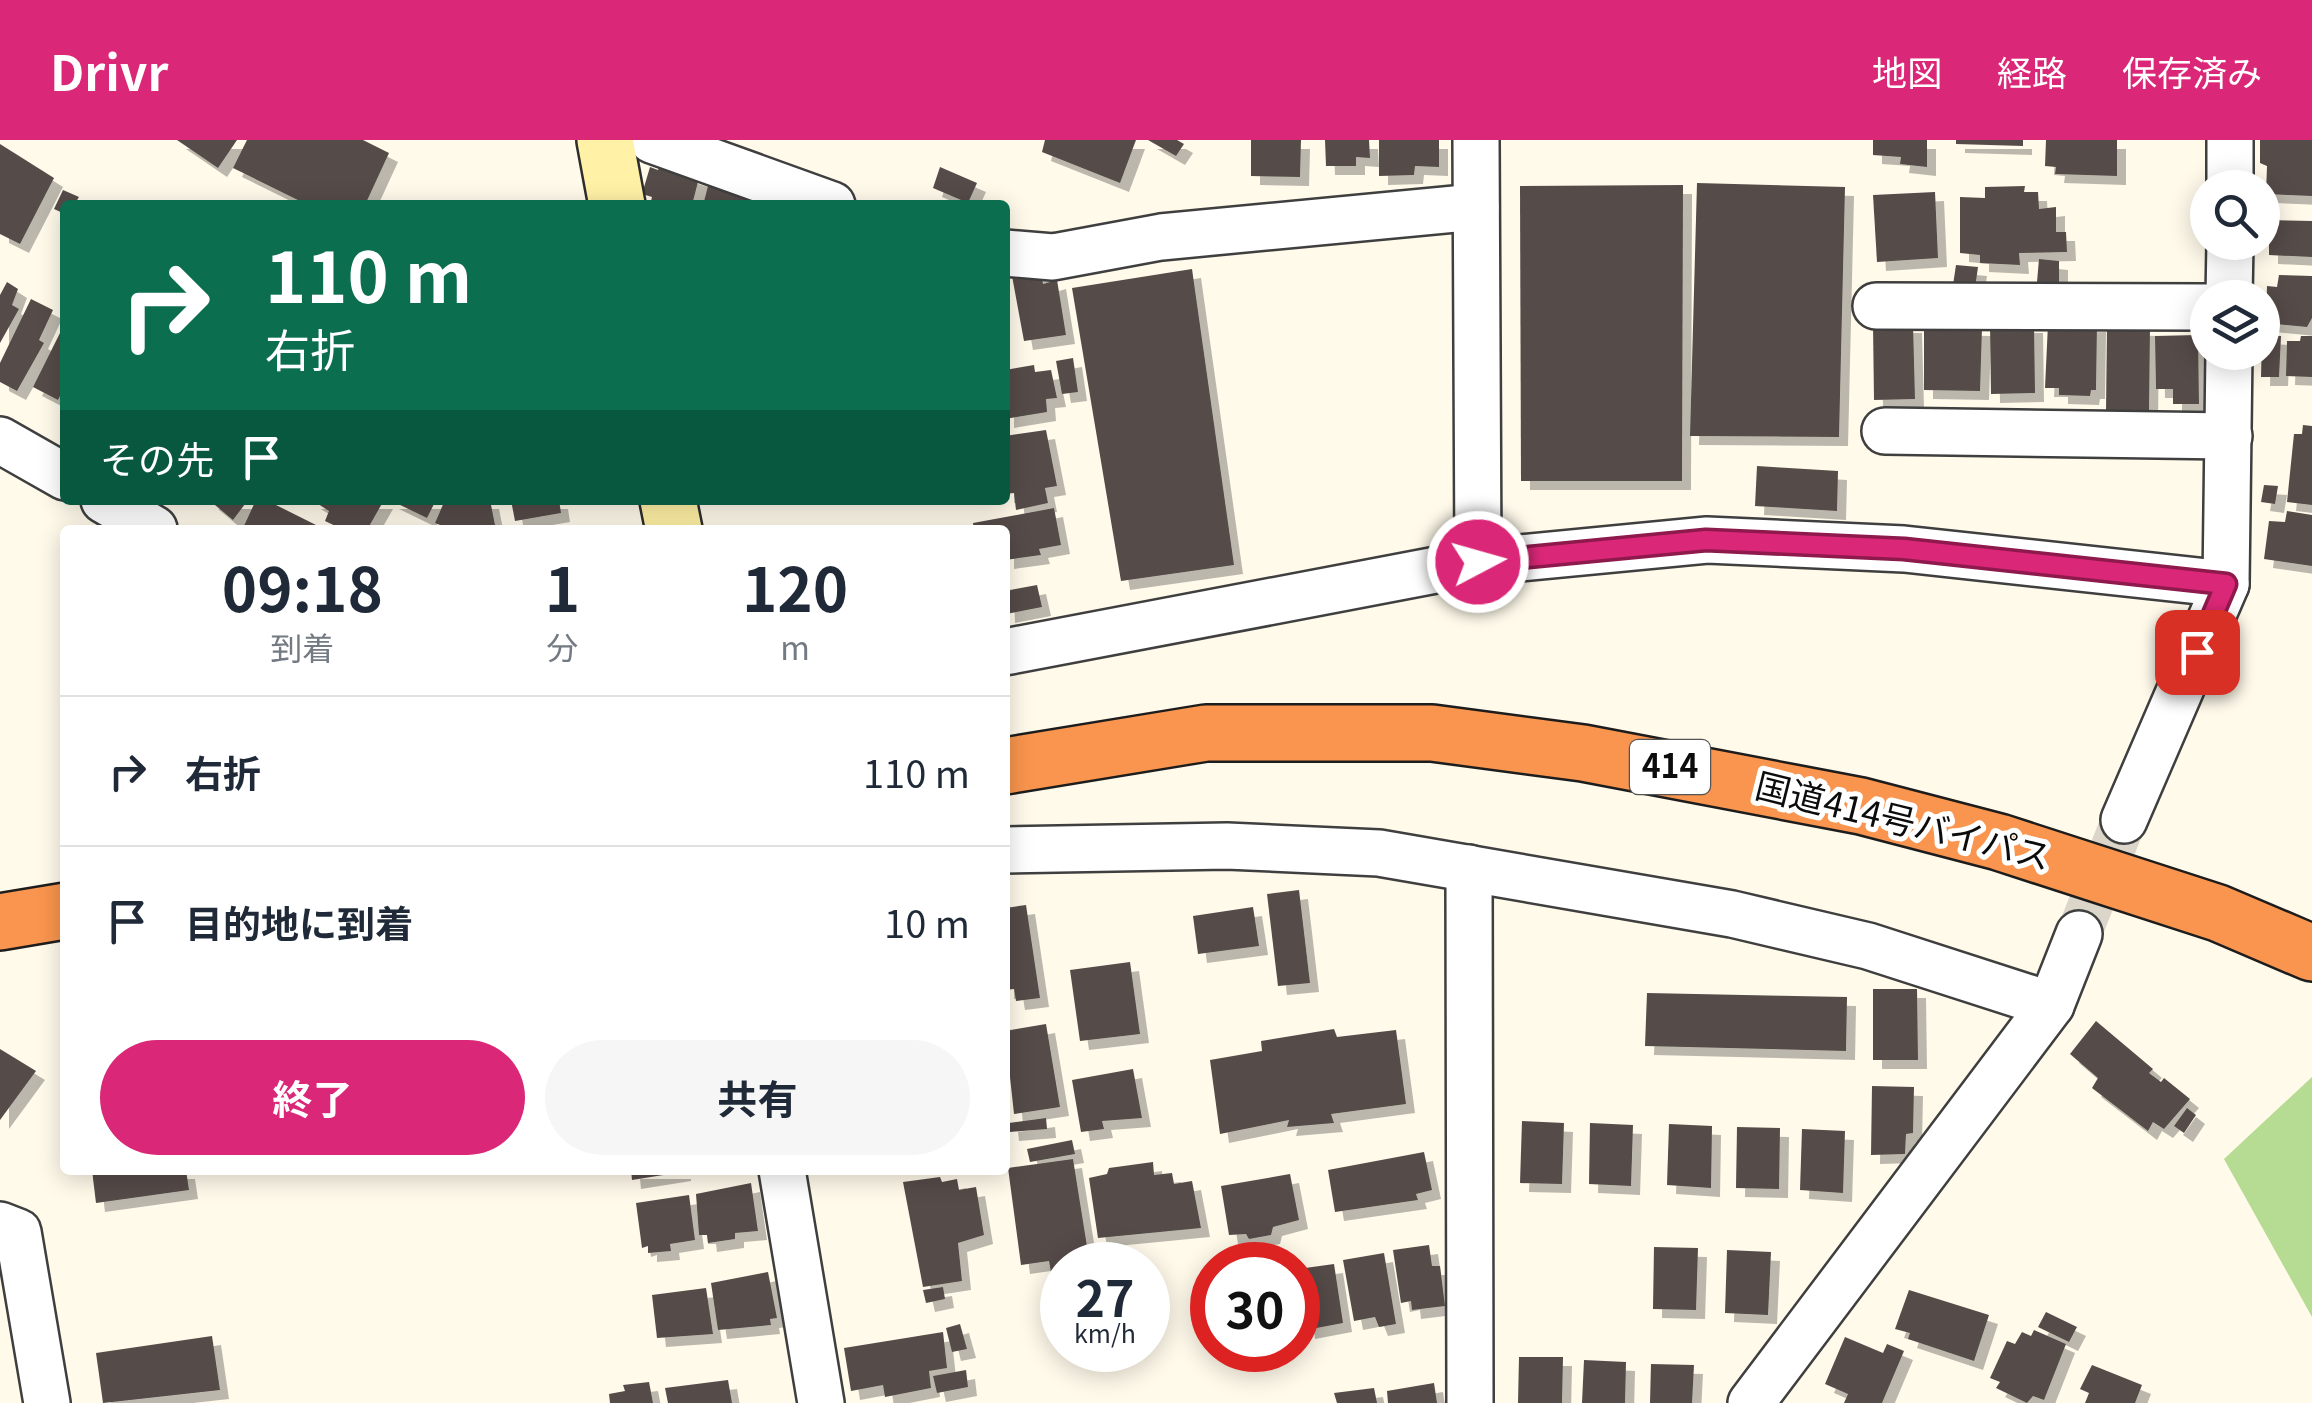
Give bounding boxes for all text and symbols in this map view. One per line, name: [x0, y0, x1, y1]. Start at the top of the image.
text: Drivr: [50, 35, 168, 105]
text: 地図: [1872, 45, 1942, 96]
text: 経路: [1997, 45, 2067, 96]
text: 保存済み: [2122, 45, 2262, 96]
map controls: [2190, 170, 2280, 370]
button: search: [2190, 170, 2280, 260]
text: 110 m: [265, 222, 472, 323]
icon: right: [100, 240, 230, 370]
button: layers: [2190, 280, 2280, 370]
text: 右折: [265, 315, 355, 380]
text: その先: [100, 430, 214, 485]
icon: arrive: [234, 430, 289, 485]
position arrow: [1426, 510, 1530, 614]
text: 09:18: [222, 542, 383, 629]
text: 1: [545, 542, 580, 629]
text: 120: [742, 542, 848, 629]
pin: [2155, 610, 2240, 695]
text: 到着: [270, 623, 334, 669]
text: 分: [546, 623, 578, 669]
text: m: [780, 623, 810, 669]
icon: arrive: [2170, 625, 2225, 680]
road number: 414: [1630, 740, 1710, 794]
icon: right: [100, 744, 155, 799]
text: 右折: [185, 744, 261, 799]
text: 110 m: [863, 744, 970, 799]
street label: 国道414号バイパス: [1751, 757, 2057, 880]
icon: arrive: [100, 894, 155, 949]
text: 目的地に到着: [185, 894, 413, 949]
text: 10 m: [884, 894, 970, 949]
button: 終了: [100, 1040, 525, 1155]
button: 共有: [545, 1040, 970, 1155]
speed limit sign: 30: [1190, 1242, 1320, 1372]
text: 27: [1076, 1259, 1135, 1331]
text: km/h: [1074, 1314, 1136, 1350]

